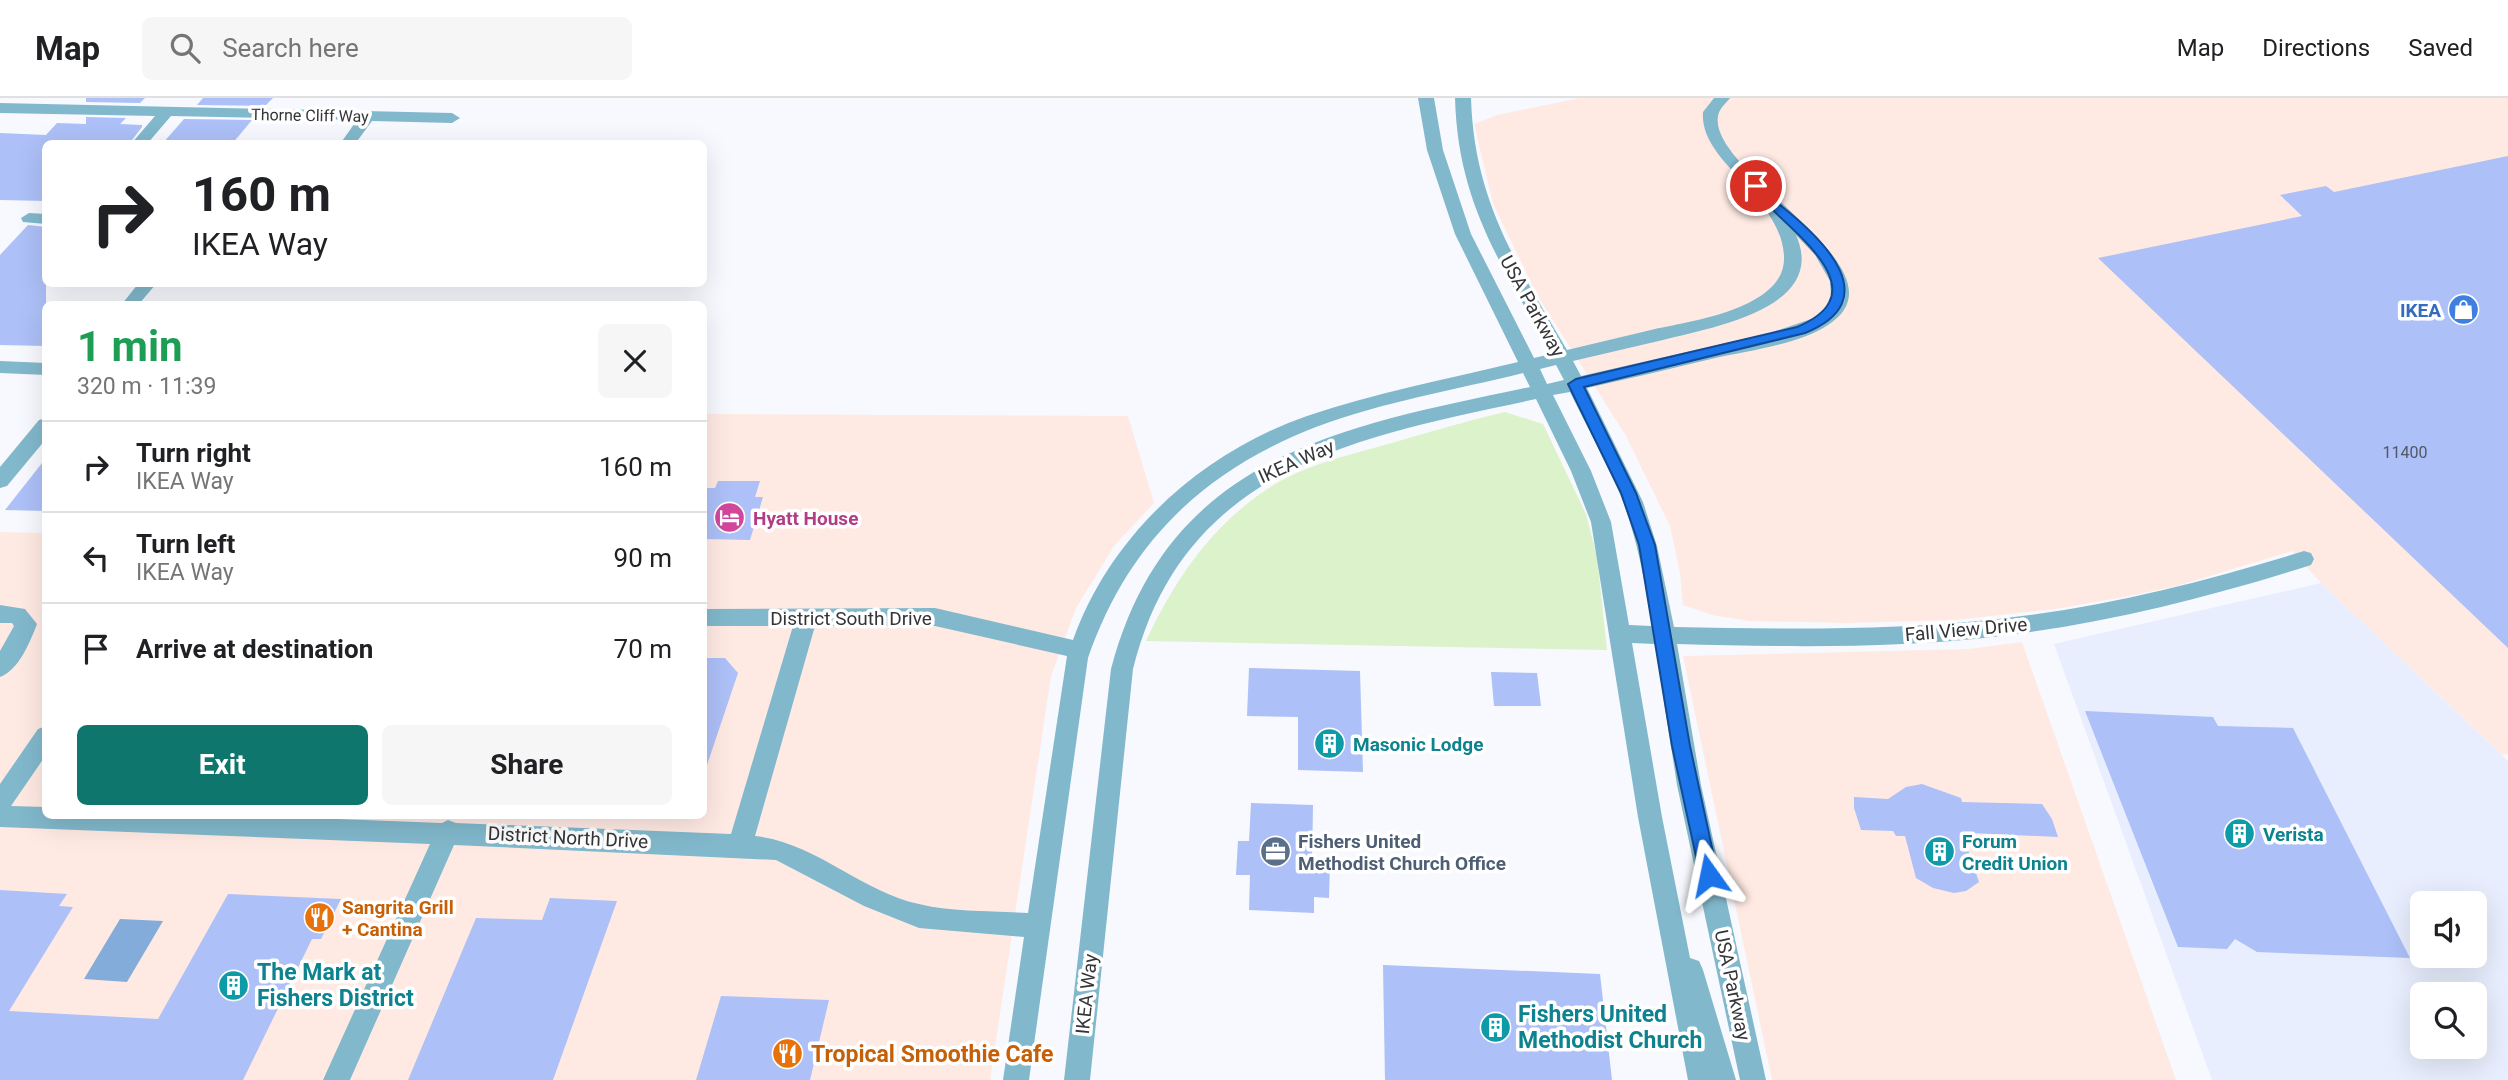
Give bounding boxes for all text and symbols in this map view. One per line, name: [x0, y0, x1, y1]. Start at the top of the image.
search box: [142, 17, 632, 80]
text: Map: [35, 29, 100, 68]
icon: search: [166, 29, 204, 67]
text: Search here: [222, 33, 359, 63]
text: Map: [2177, 34, 2224, 62]
text: Directions: [2262, 34, 2370, 62]
text: Saved: [2408, 34, 2473, 62]
street label: Thorne Cliff Way: [251, 105, 369, 126]
pin: [1726, 156, 1786, 216]
text: 160 m: [192, 166, 331, 223]
icon: arrive: [1737, 167, 1775, 205]
icon: right: [77, 168, 168, 259]
text: IKEA Way: [192, 225, 328, 263]
street label: USA Parkway: [1495, 251, 1570, 361]
shop icon: IKEA: [2447, 293, 2481, 327]
place label: IKEA: [2400, 299, 2441, 322]
text: 1 min: [77, 322, 183, 371]
button: close: [598, 324, 672, 398]
text: 320 m · 11:39: [77, 373, 216, 400]
street label: IKEA Way: [1255, 435, 1338, 488]
text: Turn right: [136, 438, 251, 468]
house number: 11400: [2383, 443, 2427, 462]
icon: right: [77, 448, 115, 486]
text: 160 m: [599, 452, 672, 482]
text: IKEA Way: [136, 468, 234, 495]
hotel icon: Hyatt House: [713, 501, 747, 535]
place label: Hyatt House: [753, 507, 858, 530]
text: Turn left: [136, 529, 235, 559]
icon: left: [77, 539, 115, 577]
text: 90 m: [614, 543, 672, 573]
text: IKEA Way: [136, 559, 234, 586]
street label: District South Drive: [770, 607, 932, 630]
street label: Fall View Drive: [1904, 613, 2028, 646]
icon: arrive: [77, 630, 115, 668]
text: Arrive at destination: [136, 634, 373, 664]
text: 70 m: [614, 634, 672, 664]
button: Exit: [77, 725, 368, 805]
button: Share: [382, 725, 672, 805]
building icon: Masonic Lodge: [1313, 727, 1347, 761]
place label: Masonic Lodge: [1353, 733, 1483, 756]
building icon: Verista: [2223, 817, 2257, 851]
street label: District North Drive: [487, 822, 649, 853]
place label: Verista: [2263, 823, 2324, 846]
place label: Fishers United Methodist Church Office: [1298, 830, 1506, 875]
place label: Forum Credit Union: [1962, 830, 2068, 875]
office icon: Fishers United Methodist Church Office: [1258, 835, 1292, 869]
building icon: Forum Credit Union: [1922, 835, 1956, 869]
position arrow: [1672, 838, 1746, 912]
map controls: [2410, 891, 2487, 1059]
button: sound: [2410, 891, 2487, 968]
place label: Sangrita Grill + Cantina: [342, 896, 454, 941]
restaurant icon: Sangrita Grill + Cantina: [302, 901, 336, 935]
street label: USA Parkway: [1710, 928, 1755, 1043]
street label: IKEA Way: [1071, 953, 1102, 1035]
place label: The Mark at Fishers District: [257, 959, 414, 1012]
building icon: The Mark at Fishers District: [217, 968, 251, 1002]
button: search: [2410, 982, 2487, 1059]
place label: Fishers United Methodist Church: [1518, 1001, 1702, 1054]
building icon: Fishers United Methodist Church: [1478, 1010, 1512, 1044]
restaurant icon: Tropical Smoothie Cafe: [771, 1037, 805, 1071]
place label: Tropical Smoothie Cafe: [811, 1041, 1053, 1068]

